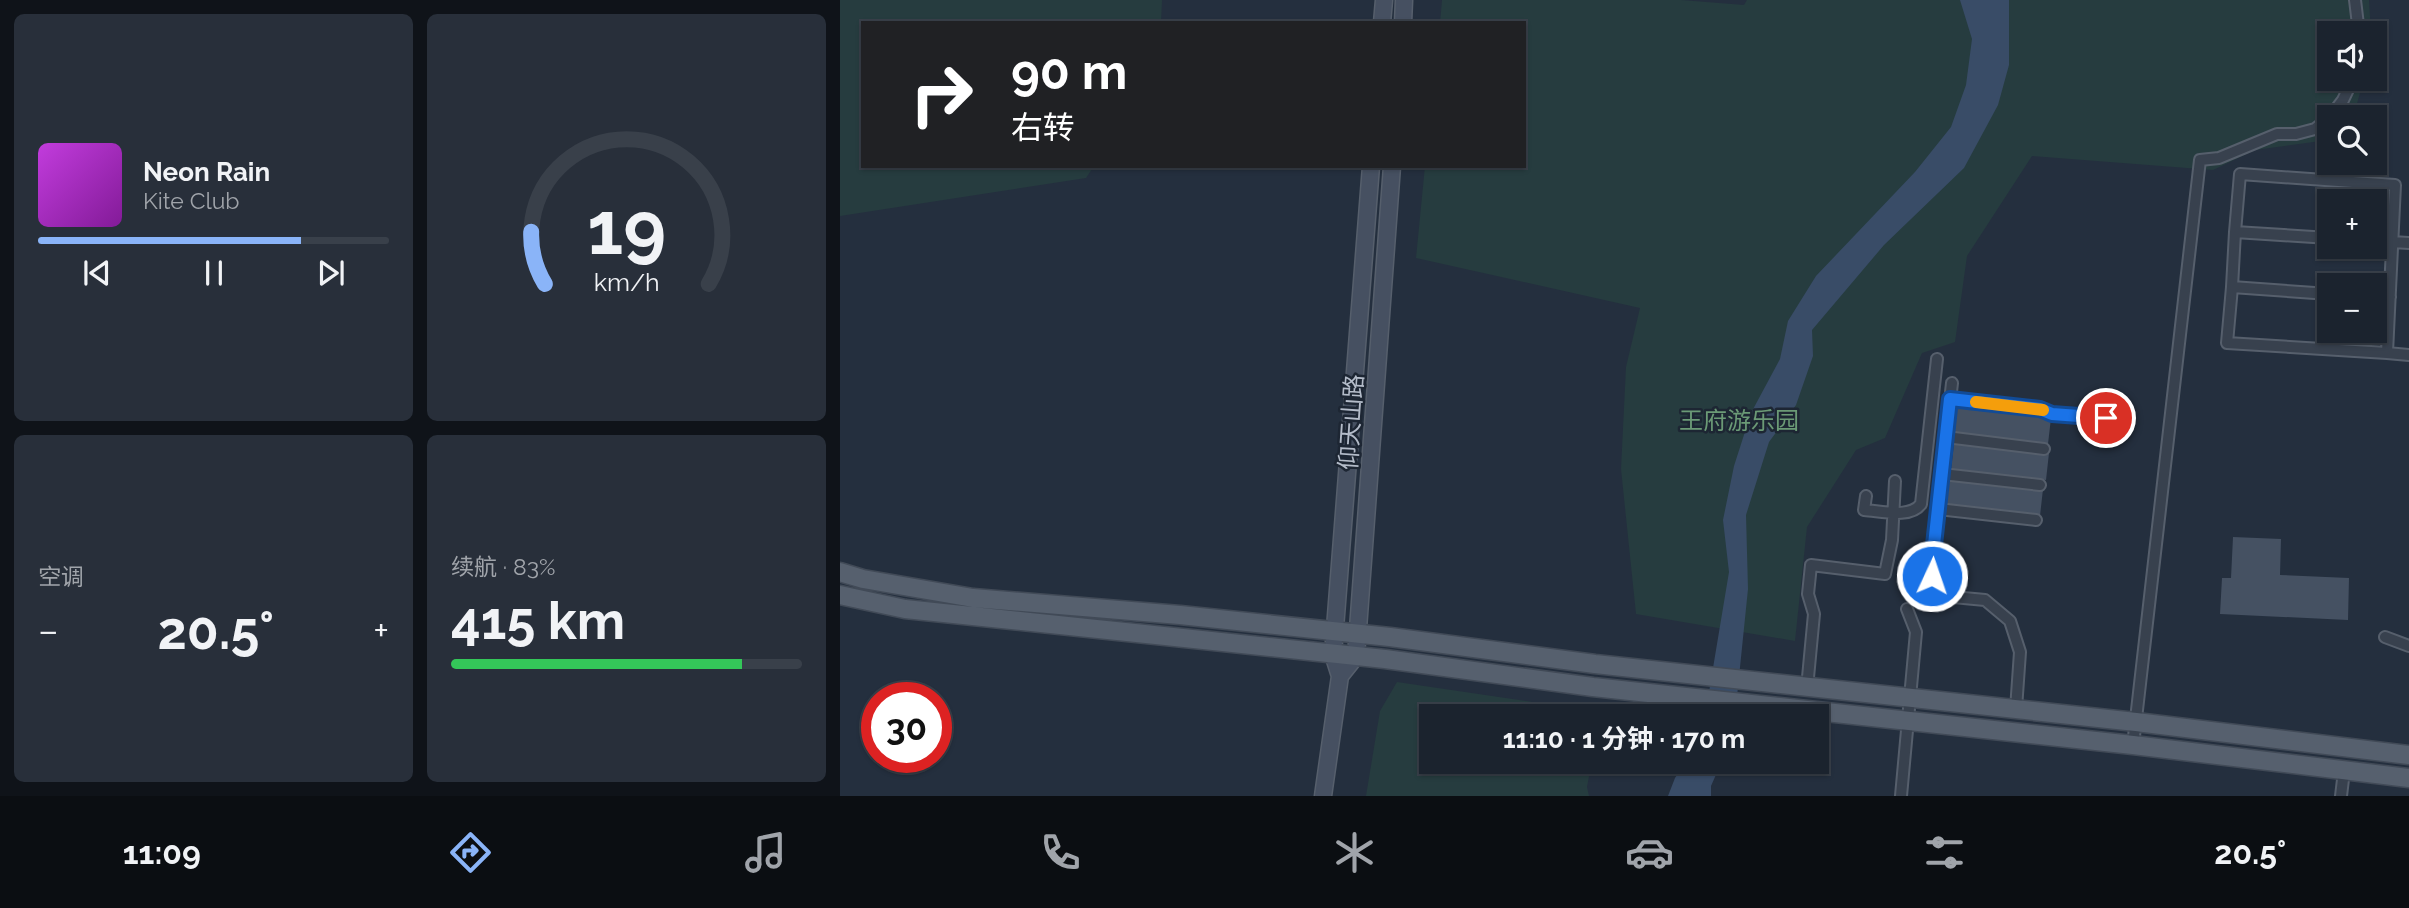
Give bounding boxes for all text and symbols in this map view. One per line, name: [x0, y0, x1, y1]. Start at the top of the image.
map controls: [2317, 21, 2387, 343]
button: sound: [2317, 21, 2387, 91]
text: 90 m: [1011, 43, 1127, 100]
icon: right: [896, 49, 987, 140]
button: search: [2317, 105, 2387, 175]
text: 右转: [1011, 109, 1075, 146]
text: Neon Rain: [143, 157, 270, 187]
text: 19: [587, 186, 666, 271]
text: Kite Club: [143, 187, 240, 214]
button: +: [2317, 189, 2387, 259]
icon: previous: [78, 254, 116, 292]
icon: pause: [195, 254, 233, 292]
icon: next: [312, 254, 350, 292]
text: km/h: [594, 267, 659, 297]
button: −: [2317, 273, 2387, 343]
street label: 仰天山路: [1333, 373, 1369, 471]
pin: [2076, 388, 2136, 448]
icon: arrive: [2087, 399, 2125, 437]
park label: 王府游乐园: [1679, 406, 1799, 435]
position arrow: [1895, 539, 1969, 613]
text: 续航 · 83%: [451, 553, 555, 580]
text: 空调: [38, 563, 84, 590]
text: 415 km: [451, 590, 625, 651]
text: 20.5°: [158, 600, 274, 661]
text: −: [38, 608, 58, 653]
text: +: [373, 608, 389, 653]
speed limit sign: 30: [861, 682, 952, 773]
text: 11:10 · 1 分钟 · 170 m: [1503, 724, 1745, 754]
icon: directions: [446, 828, 495, 877]
icon: music: [741, 828, 790, 877]
icon: phone: [1036, 828, 1085, 877]
icon: climate: [1330, 828, 1379, 877]
icon: car: [1625, 828, 1674, 877]
icon: filters: [1920, 828, 1969, 877]
text: 11:09: [123, 834, 201, 871]
text: 20.5°: [2214, 834, 2286, 871]

